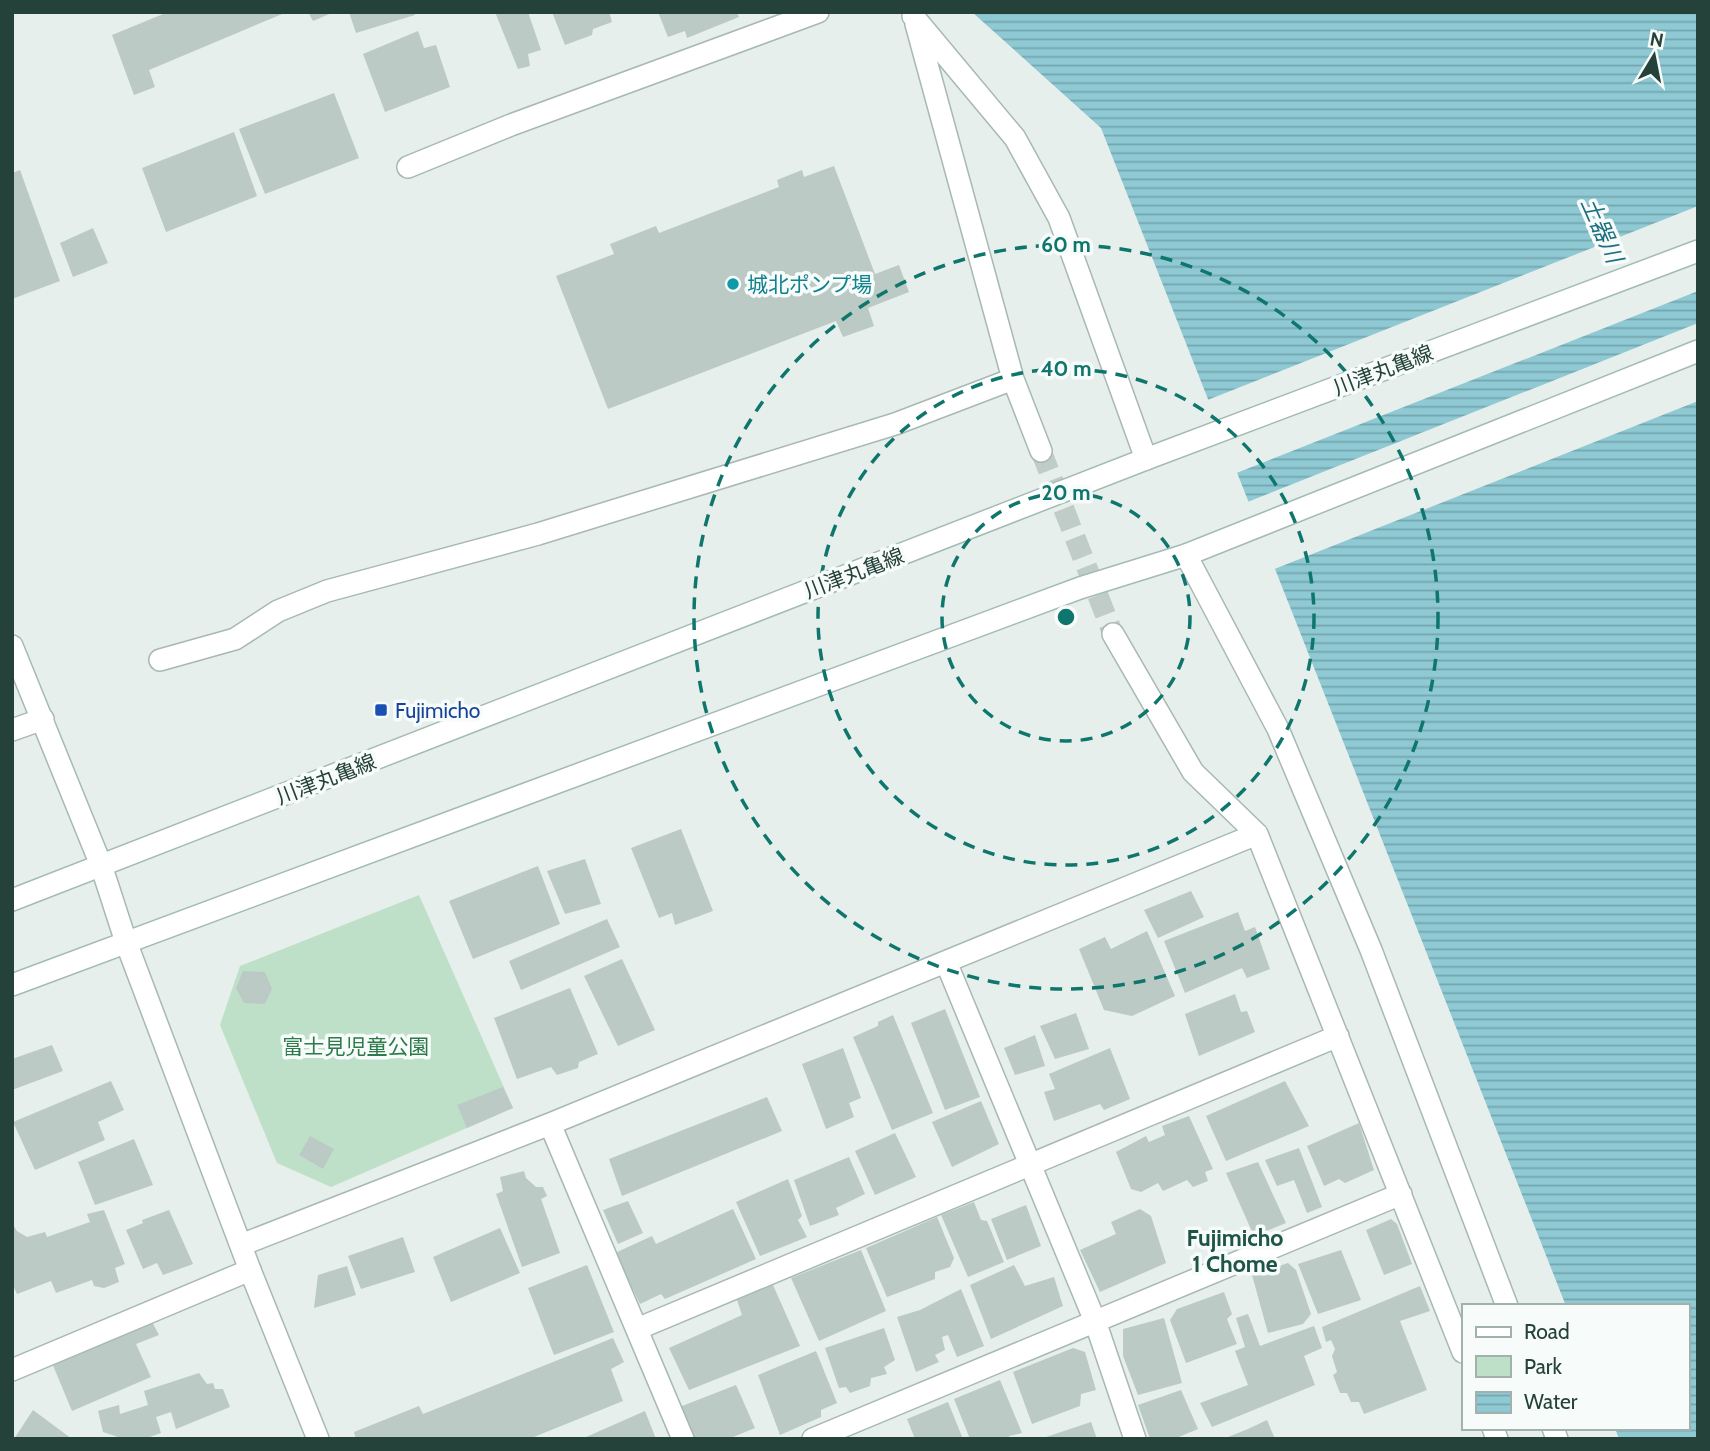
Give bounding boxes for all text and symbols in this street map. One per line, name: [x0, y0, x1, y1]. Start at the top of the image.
north arrow: [1619, 21, 1689, 91]
text: N: [1648, 27, 1665, 52]
water label: 土器川: [1575, 193, 1630, 270]
text: 60 m: [1041, 232, 1091, 257]
place label: 城北ポンプ場: [747, 272, 872, 297]
marker: 城北ポンプ場: [725, 276, 741, 292]
street label: 川津丸亀線: [1330, 340, 1436, 400]
text: 40 m: [1041, 356, 1091, 381]
text: 20 m: [1042, 480, 1090, 505]
street label: 川津丸亀線: [801, 543, 907, 603]
centre of rings: [1054, 605, 1078, 629]
place label: Fujimicho: [395, 698, 480, 724]
marker: Fujimicho: [373, 702, 389, 718]
street label: 川津丸亀線: [273, 749, 379, 809]
park label: 富士見児童公園: [283, 1034, 430, 1059]
district label: Fujimicho 1 Chome: [1187, 1224, 1283, 1278]
legend: [1462, 1304, 1689, 1430]
text: Road: [1524, 1319, 1570, 1344]
text: Park: [1524, 1354, 1562, 1379]
text: Water: [1524, 1389, 1578, 1414]

